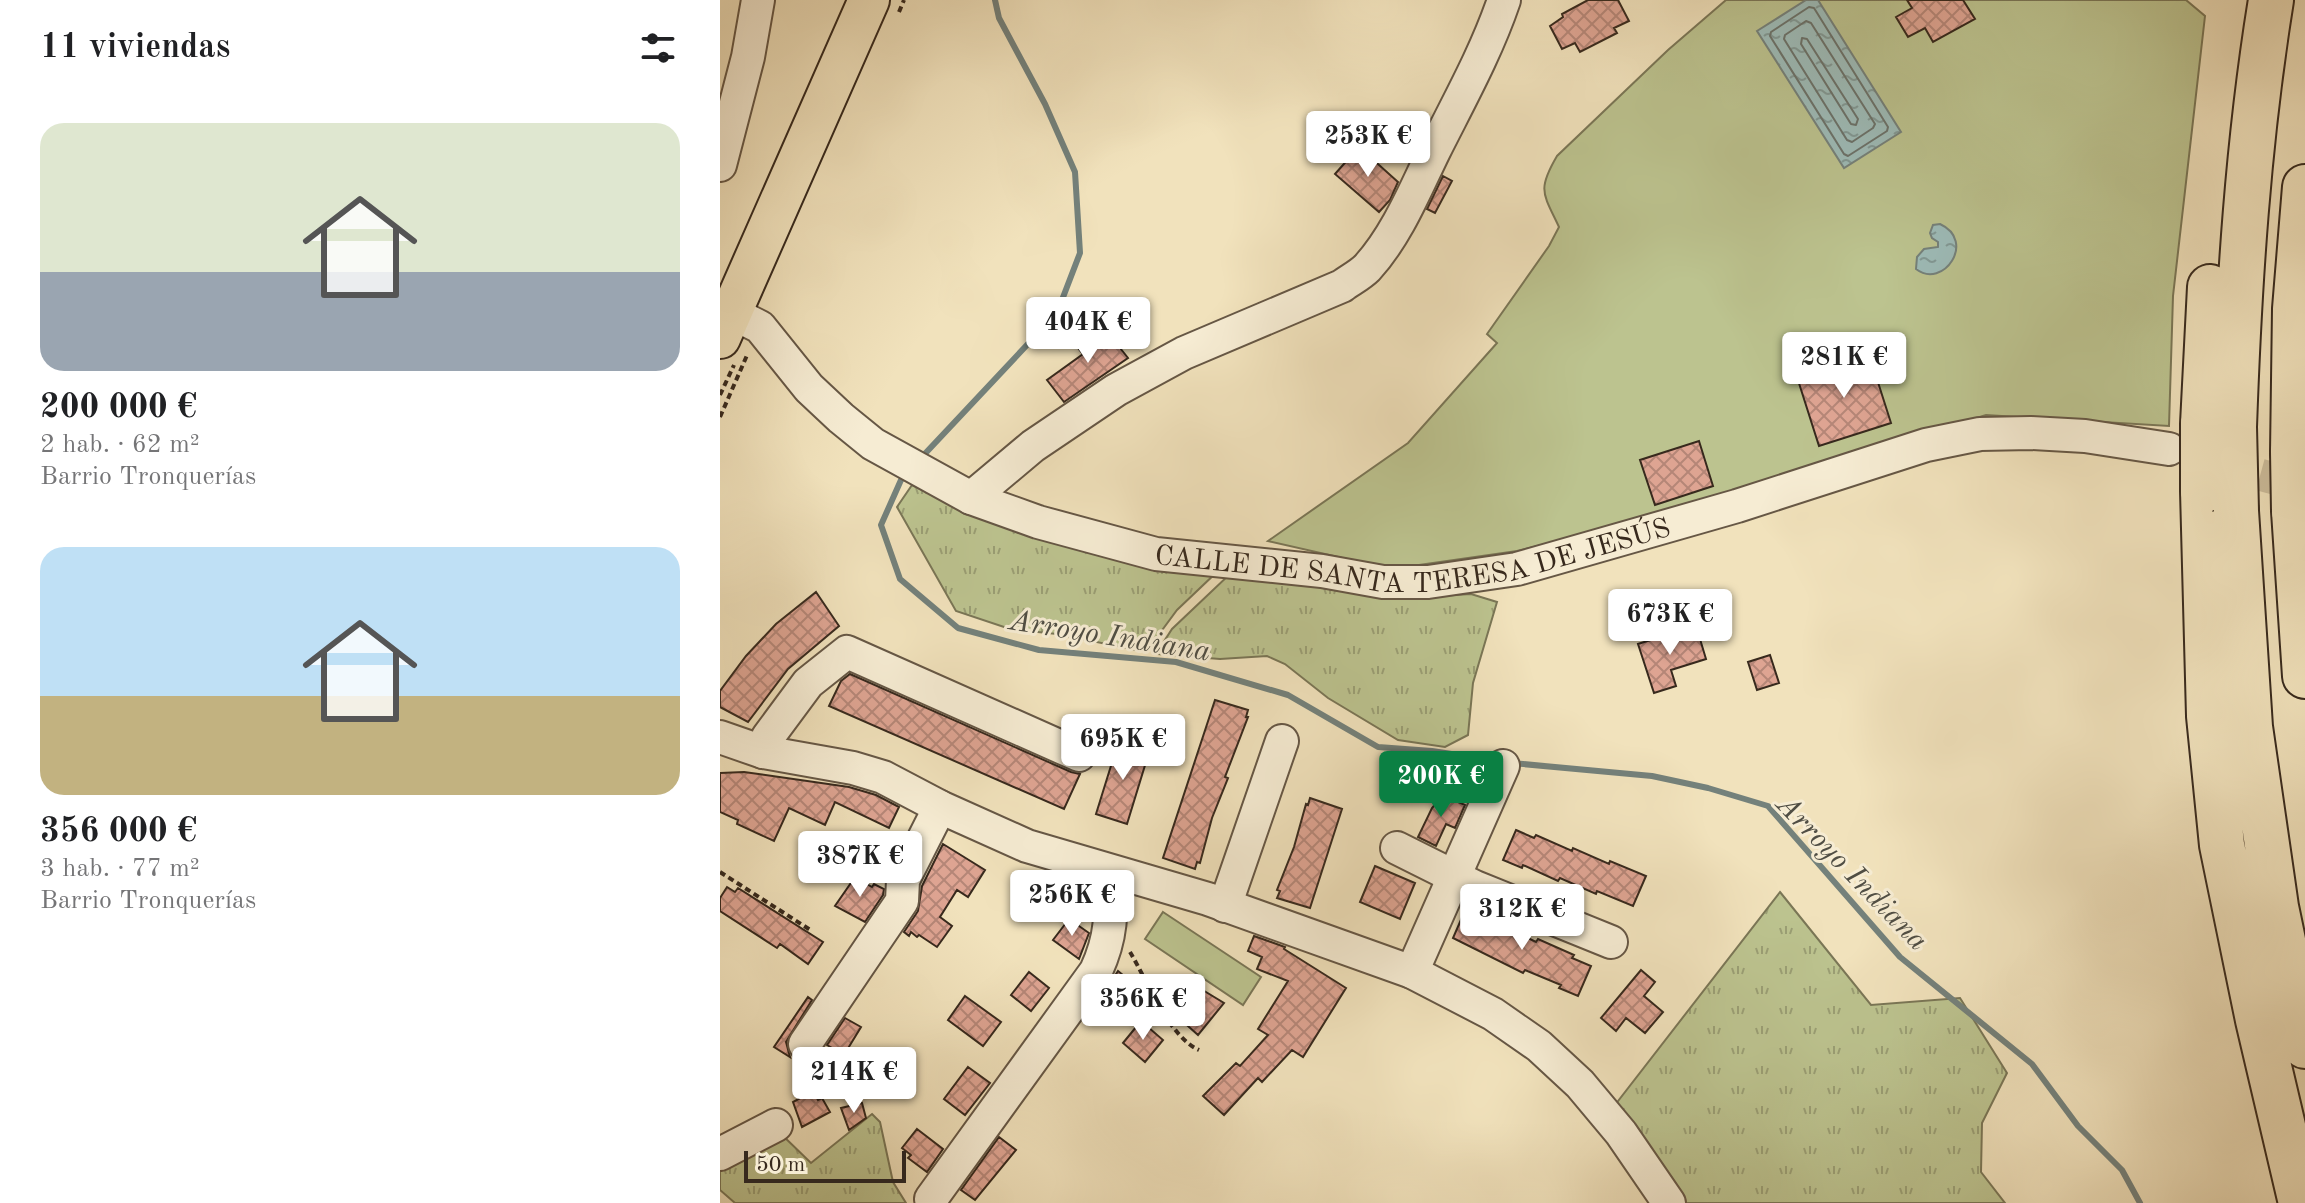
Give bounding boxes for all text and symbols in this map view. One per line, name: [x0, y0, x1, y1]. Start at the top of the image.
icon: filters: [636, 26, 680, 70]
text: 11 viviendas: [40, 31, 230, 65]
pin: 253K €: [1303, 111, 1433, 179]
text: 253K €: [1324, 124, 1412, 150]
icon: home: [288, 175, 432, 319]
pin: 404K €: [1023, 297, 1153, 365]
text: 404K €: [1044, 310, 1132, 336]
pin: 281K €: [1779, 332, 1909, 400]
text: 281K €: [1800, 345, 1888, 371]
text: 200 000 €: [40, 391, 197, 425]
text: 2 hab. · 62 m²: [40, 432, 200, 458]
text: Barrio Tronquerías: [40, 464, 256, 490]
street label: CALLE DE SANTA TERESA DE JESÚS: [1153, 515, 1674, 599]
pin: 673K €: [1605, 589, 1735, 657]
icon: home: [288, 599, 432, 743]
text: 673K €: [1626, 602, 1714, 628]
water label: Arroyo Indiana: [1005, 606, 1213, 668]
pin: 695K €: [1058, 714, 1188, 782]
text: 695K €: [1079, 727, 1167, 753]
pin: 200K €: [1376, 751, 1506, 819]
text: 200K €: [1397, 764, 1485, 790]
water label: Arroyo Indiana: [1769, 788, 1933, 957]
text: 356 000 €: [40, 815, 197, 849]
pin: 387K €: [795, 831, 925, 899]
text: 387K €: [816, 844, 904, 870]
text: 3 hab. · 77 m²: [40, 856, 200, 882]
pin: 256K €: [1007, 870, 1137, 938]
text: 256K €: [1028, 883, 1116, 909]
pin: 312K €: [1457, 884, 1587, 952]
text: Barrio Tronquerías: [40, 888, 256, 914]
text: 312K €: [1478, 897, 1566, 923]
pin: 356K €: [1078, 974, 1208, 1042]
text: 356K €: [1099, 987, 1187, 1013]
pin: 214K €: [789, 1047, 919, 1115]
text: 214K €: [810, 1060, 898, 1086]
scale bar: [744, 1147, 906, 1183]
text: 50 m: [756, 1154, 805, 1176]

